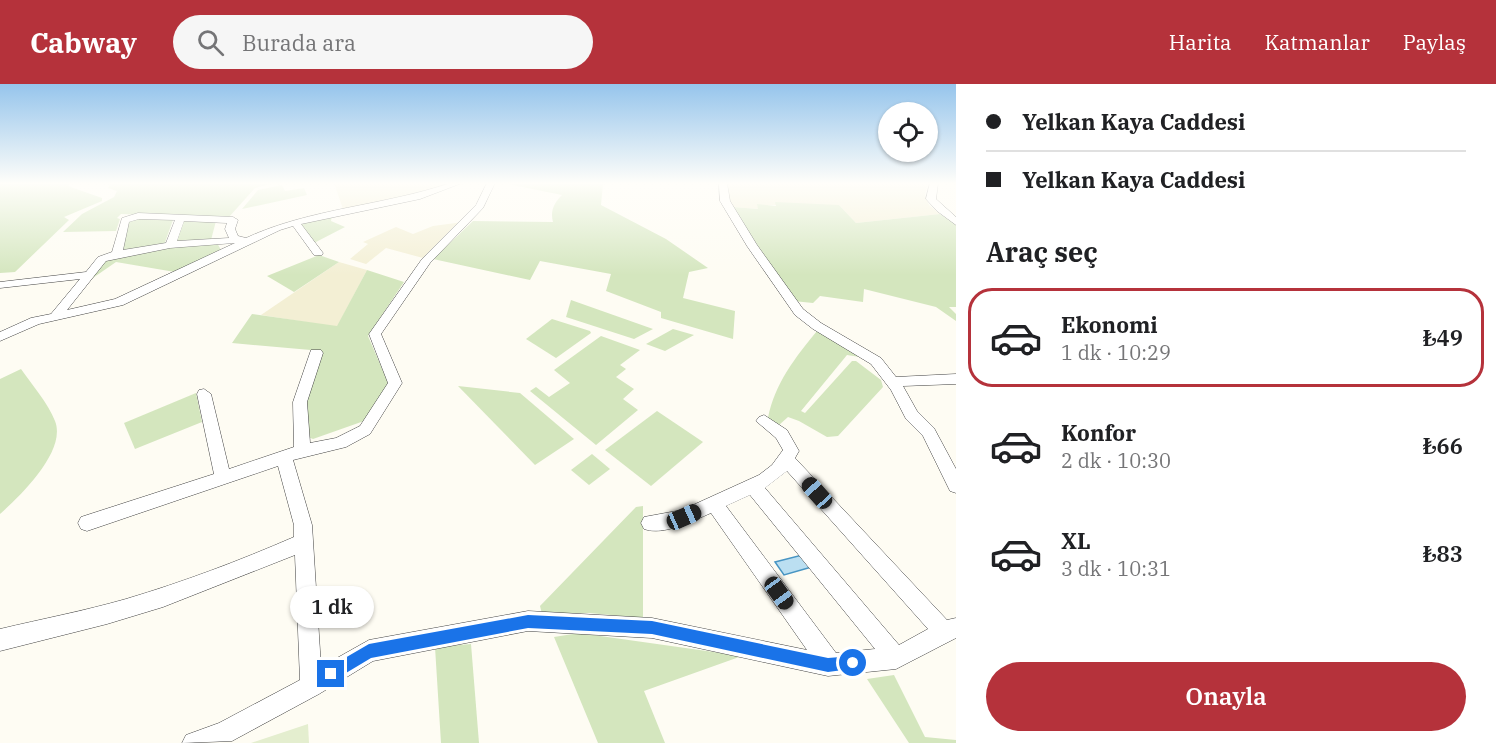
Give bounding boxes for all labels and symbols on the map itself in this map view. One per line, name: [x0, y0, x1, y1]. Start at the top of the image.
car: [798, 474, 836, 512]
car: [664, 501, 704, 533]
car: [761, 573, 797, 613]
callout: 1 dk: [289, 587, 373, 629]
route start: [839, 649, 866, 676]
route end: [317, 660, 344, 687]

